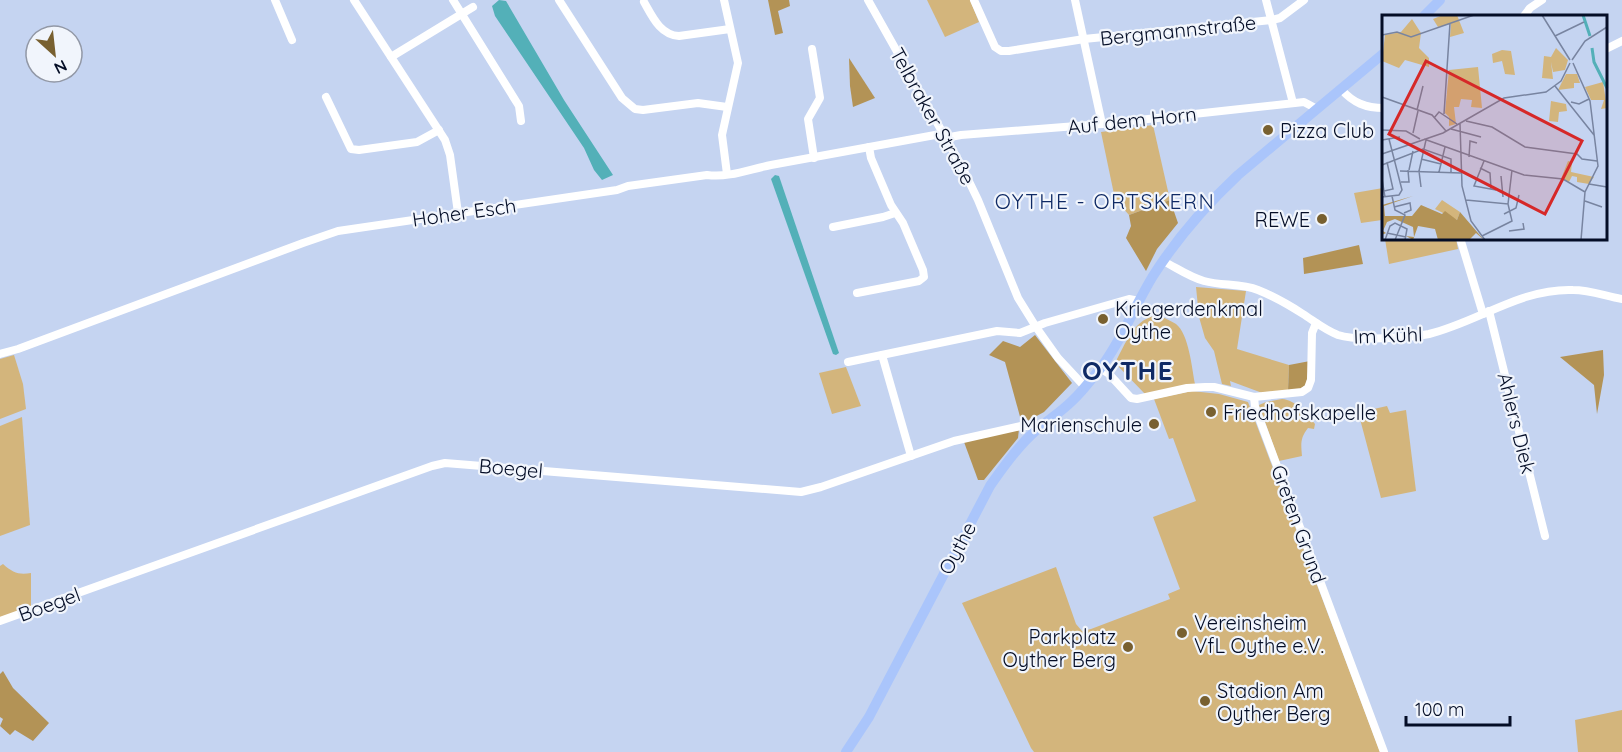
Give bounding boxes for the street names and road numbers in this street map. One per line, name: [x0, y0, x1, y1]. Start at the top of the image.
street label: Bergmannstraße: [1099, 9, 1257, 51]
street label: Telbraker Straße: [885, 43, 981, 189]
street label: Auf dem Horn: [1066, 101, 1198, 139]
street label: Hoher Esch: [410, 192, 518, 232]
street label: Im Kühl: [1353, 321, 1423, 349]
street label: Ahlers Diek: [1492, 370, 1542, 476]
street label: Boegel: [478, 453, 544, 483]
street label: Greten Grund: [1266, 461, 1332, 587]
street label: Oythe: [933, 517, 981, 579]
street label: Boegel: [15, 581, 83, 627]

